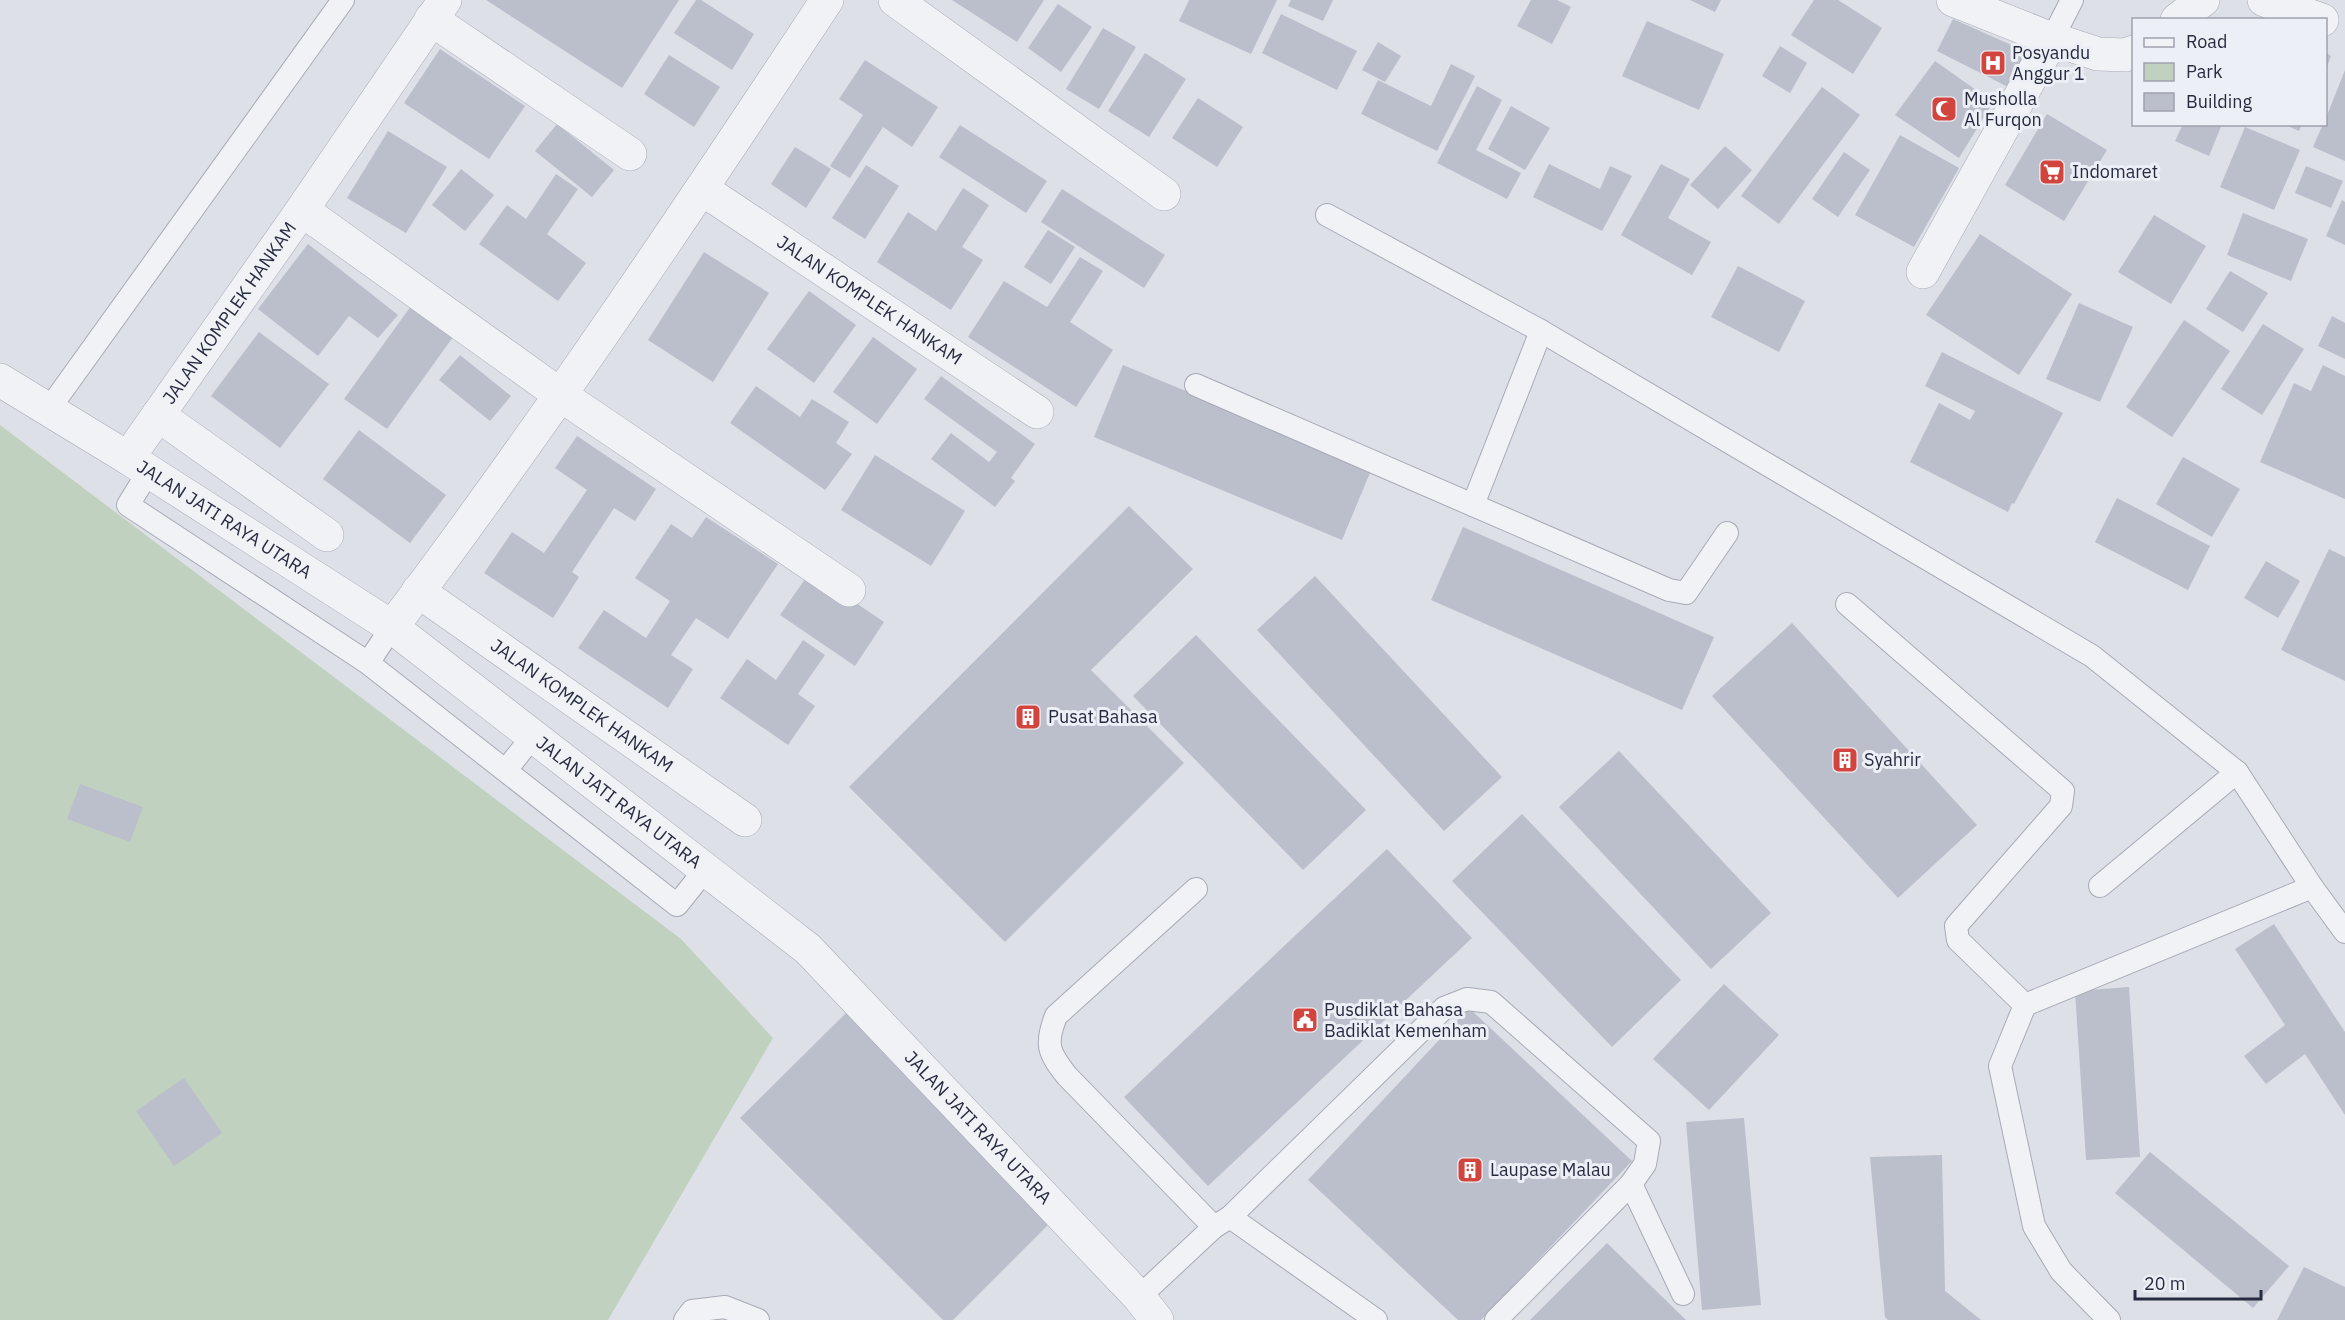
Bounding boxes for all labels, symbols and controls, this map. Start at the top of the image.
legend [2132,18,2327,126]
text: Road [2186,30,2227,53]
place label: Posyandu Anggur 1 [2012,41,2090,85]
hospital icon: Posyandu Anggur 1 [1978,48,2008,78]
text: Park [2186,60,2223,83]
place label: Musholla Al Furqon [1964,87,2042,131]
text: Building [2186,90,2253,113]
mosque icon: Musholla Al Furqon [1929,94,1959,124]
supermarket icon: Indomaret [2037,157,2067,187]
place label: Indomaret [2072,160,2158,183]
street label: JALAN KOMPLEK HANKAM [157,217,301,408]
street label: JALAN KOMPLEK HANKAM [773,230,967,370]
street label: JALAN JATI RAYA UTARA [133,455,317,584]
street label: JALAN KOMPLEK HANKAM [486,633,678,777]
building icon: Pusat Bahasa [1013,702,1043,732]
place label: Pusat Bahasa [1048,705,1158,728]
street label: JALAN JATI RAYA UTARA [532,731,707,874]
building icon: Syahrir [1830,745,1860,775]
place label: Syahrir [1864,748,1921,771]
place label: Pusdiklat Bahasa Badiklat Kemenham [1324,998,1487,1042]
public building icon: Pusdiklat Bahasa Badiklat Kemenham [1290,1005,1320,1035]
street label: JALAN JATI RAYA UTARA [900,1046,1057,1209]
building icon: Laupase Malau [1455,1155,1485,1185]
place label: Laupase Malau [1490,1158,1611,1181]
scale bar [2135,1263,2261,1301]
text: 20 m [2144,1272,2186,1295]

